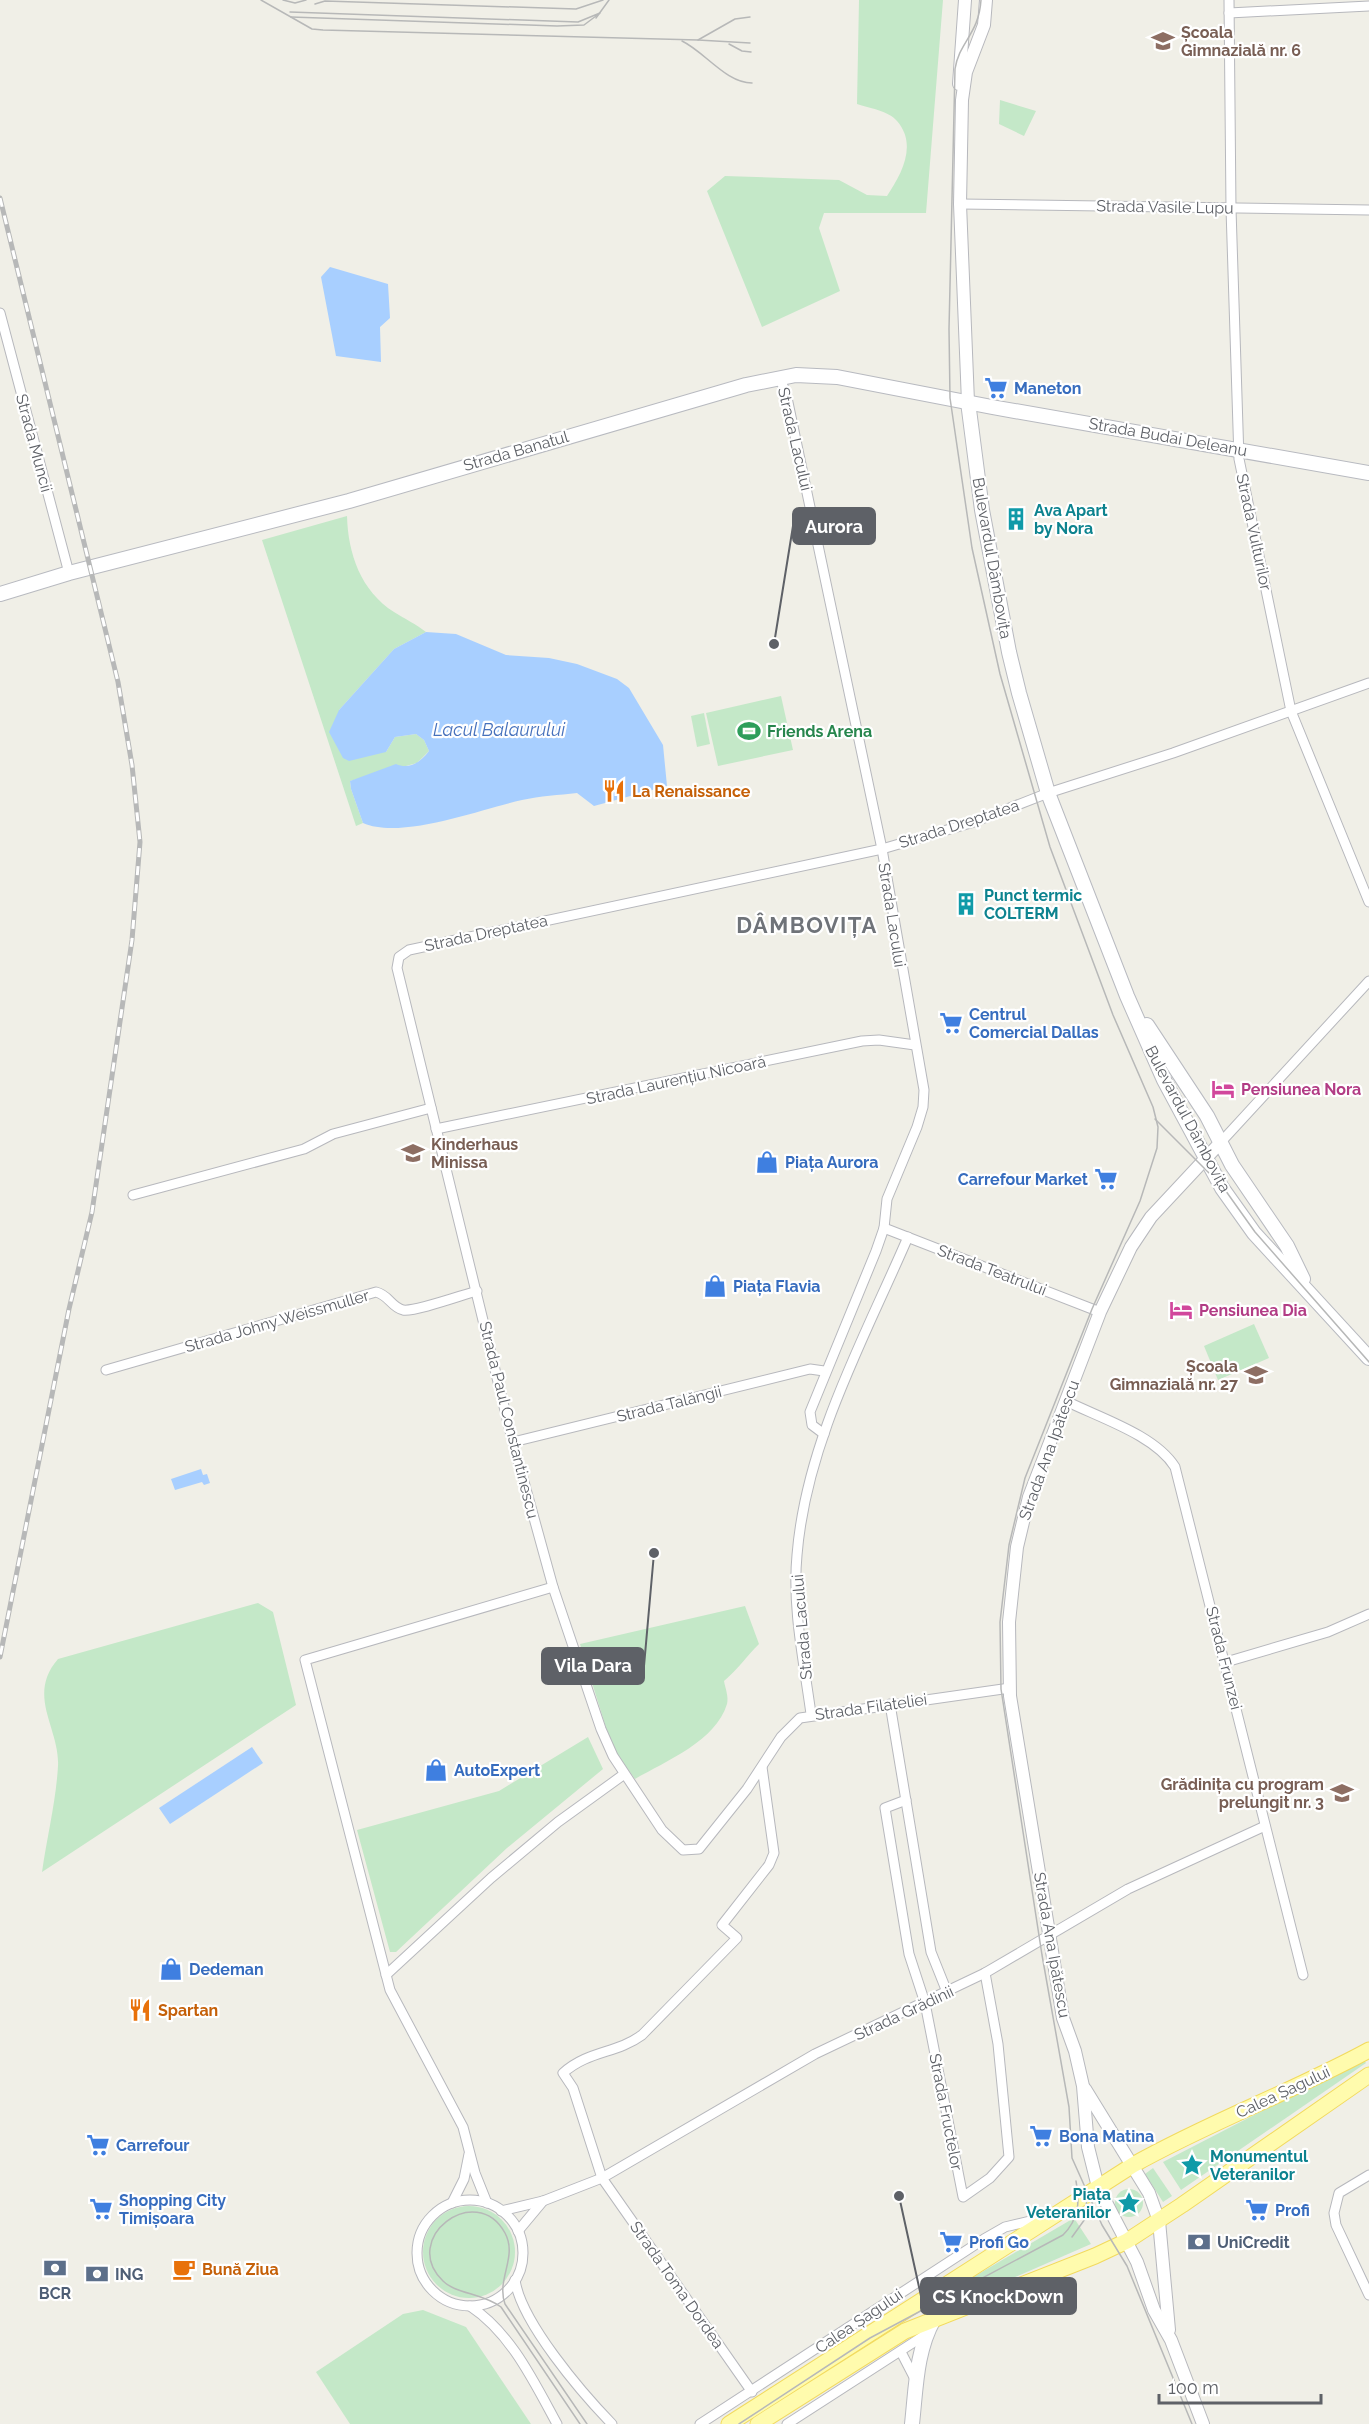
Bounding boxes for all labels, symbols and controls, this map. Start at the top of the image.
place label: Școala Gimnazială nr. 6 [1181,23,1301,60]
school or university icon: Școala Gimnazială nr. 6 [1150,28,1176,54]
street label: Strada Vasile Lupu [1096,196,1234,218]
supermarket icon: Maneton [983,375,1009,401]
place label: Maneton [1014,379,1081,398]
street label: Strada Lacului [774,385,816,493]
street label: Strada Muncii [12,392,56,494]
street label: Strada Budai Deleanu [1087,414,1249,460]
street label: Strada Banatul [461,427,571,475]
street label: Strada Vulturilor [1232,472,1276,593]
street label: Bulevardul Dâmbovița [968,476,1016,640]
place label: Ava Apart by Nora [1034,501,1108,538]
building icon: Ava Apart by Nora [1003,506,1029,532]
callout: Aurora [793,508,875,544]
text: Aurora [805,516,863,537]
sports icon: Friends Arena [736,718,762,744]
water label: Lacul Balaurului [433,719,566,740]
place label: Friends Arena [767,722,872,741]
restaurant icon: La Renaissance [601,778,627,804]
place label: La Renaissance [632,782,751,801]
street label: Strada Dreptatea [896,796,1022,852]
street label: Strada Lacului [874,861,910,969]
place label: Punct termic COLTERM [984,886,1082,923]
building icon: Punct termic COLTERM [953,891,979,917]
street label: Strada Dreptatea [423,911,549,955]
district label: DÂMBOVIȚA [736,912,878,938]
place label: Centrul Comercial Dallas [969,1005,1099,1042]
supermarket icon: Centrul Comercial Dallas [938,1010,964,1036]
street label: Bulevardul Dâmbovița [1141,1042,1235,1196]
street label: Strada Laurențiu Nicoară [584,1052,768,1108]
hotel icon: Pensiunea Nora [1210,1076,1236,1102]
place label: Pensiunea Nora [1241,1080,1361,1099]
place label: Kinderhaus Minissa [431,1135,518,1172]
school or university icon: Kinderhaus Minissa [400,1140,426,1166]
shop icon: Piața Aurora [754,1149,780,1175]
place label: Piața Aurora [785,1153,878,1172]
supermarket icon: Carrefour Market [1093,1166,1119,1192]
place label: Carrefour Market [958,1170,1088,1189]
street label: Strada Teatrului [935,1240,1049,1300]
shop icon: Piața Flavia [702,1273,728,1299]
place label: Piața Flavia [733,1277,821,1296]
street label: Strada Johny Weissmuller [183,1285,372,1356]
hotel icon: Pensiunea Dia [1168,1297,1194,1323]
place label: Pensiunea Dia [1199,1301,1307,1320]
street label: Strada Paul Constantinescu [475,1319,543,1521]
place label: Școala Gimnazială nr. 27 [1110,1357,1238,1394]
school or university icon: Școala Gimnazială nr. 27 [1243,1362,1269,1388]
street label: Strada Ana Ipătescu [1015,1377,1083,1523]
street label: Strada Talăngii [615,1382,723,1426]
street label: Strada Lacului [788,1574,816,1680]
street label: Strada Frunzei [1202,1604,1246,1712]
callout: Vila Dara [542,1648,644,1684]
text: Vila Dara [554,1655,632,1676]
street label: Strada Filateliei [814,1690,928,1724]
shop icon: AutoExpert [423,1757,449,1783]
place label: AutoExpert [454,1761,540,1780]
place label: Grădinița cu program prelungit nr. 3 [1161,1775,1324,1812]
school or university icon: Grădinița cu program prelungit nr. 3 [1329,1780,1355,1806]
street label: Strada Ana Ipătescu [1030,1871,1074,2019]
shop icon: Dedeman [158,1956,184,1982]
place label: Dedeman [189,1960,264,1979]
street label: Strada Grădinii [851,1982,957,2044]
restaurant icon: Spartan [127,1997,153,2023]
place label: Spartan [158,2001,218,2020]
street label: Strada Fructelor [925,2052,967,2172]
street label: Calea Șagului [1233,2062,1333,2122]
supermarket icon: Bona Matina [1028,2123,1054,2149]
place label: Bona Matina [1059,2127,1154,2146]
supermarket icon: Carrefour [85,2132,111,2158]
place label: Carrefour [116,2136,190,2155]
place label: Monumentul Veteranilor [1210,2147,1309,2184]
place icon: Monumentul Veteranilor [1179,2152,1205,2178]
place label: Piața Veteranilor [1026,2185,1111,2222]
place icon: Piața Veteranilor [1116,2190,1142,2216]
place label: Shopping City Timișoara [119,2191,226,2228]
supermarket icon: Shopping City Timișoara [88,2196,114,2222]
supermarket icon: Profi [1244,2197,1270,2223]
place label: Profi [1275,2201,1310,2220]
street label: Strada Toma Dordea [626,2218,728,2352]
supermarket icon: Profi Go [938,2229,964,2255]
bank icon: UniCredit [1186,2229,1212,2255]
place label: Profi Go [969,2233,1029,2252]
place label: UniCredit [1217,2233,1290,2252]
bank icon: BCR [42,2255,68,2281]
cafe icon: Bună Ziua [171,2256,197,2282]
place label: Bună Ziua [202,2260,279,2279]
bank icon: ING [84,2261,110,2287]
place label: ING [115,2265,143,2284]
callout: CS KnockDown [921,2278,1076,2314]
place label: BCR [39,2284,72,2303]
street label: Calea Șagului [812,2285,906,2357]
text: CS KnockDown [932,2286,1064,2307]
scale bar [1159,2367,1321,2405]
text: 100 m [1168,2377,1219,2398]

